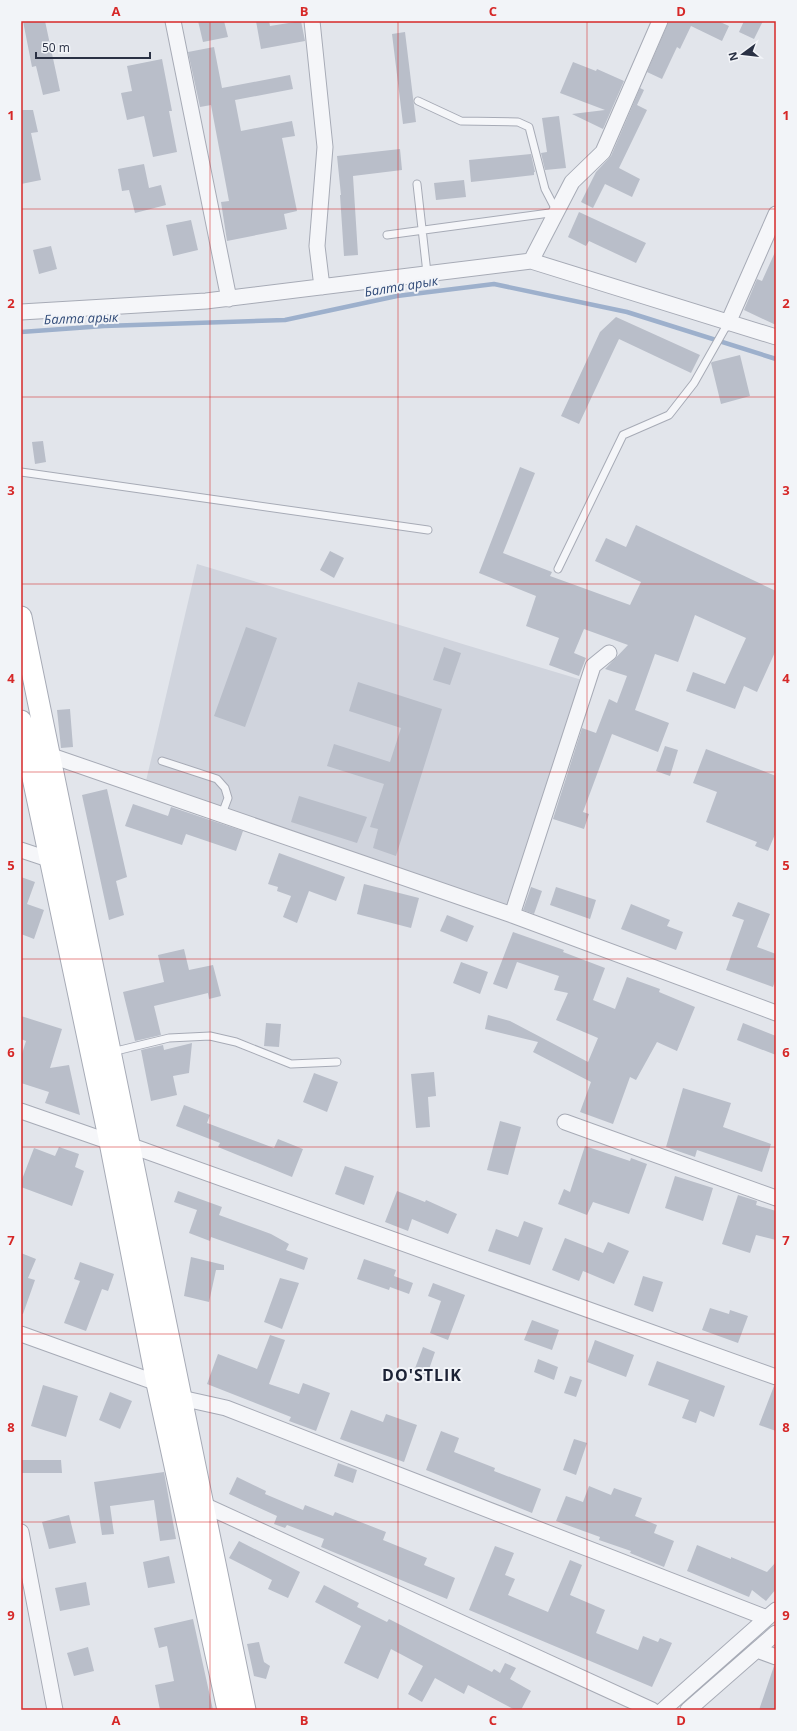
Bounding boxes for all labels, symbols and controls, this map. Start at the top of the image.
text: A [112,2,121,20]
text: B [300,2,309,20]
text: C [489,2,497,20]
text: D [676,2,686,20]
scale bar [36,34,150,60]
north arrow [723,34,763,74]
text: 50 m [42,39,70,56]
text: N [724,50,741,63]
text: 1 [7,106,15,124]
text: 1 [782,106,790,124]
water label: Балта арык [363,271,440,301]
text: 2 [7,294,15,312]
text: 2 [782,294,790,312]
water label: Балта арык [44,308,119,328]
text: 3 [7,481,15,499]
text: 3 [782,481,790,499]
text: 4 [7,669,15,687]
text: 4 [782,669,790,687]
text: 5 [7,856,15,874]
text: 5 [782,856,790,874]
text: 6 [7,1043,15,1061]
text: 6 [782,1043,790,1061]
text: 7 [7,1231,15,1249]
text: 7 [782,1231,790,1249]
district label: DO'STLIK [382,1364,462,1386]
text: 8 [7,1418,15,1436]
text: 8 [782,1418,790,1436]
text: 9 [7,1606,15,1624]
text: 9 [782,1606,790,1624]
text: A [112,1711,121,1729]
text: B [300,1711,309,1729]
text: C [489,1711,497,1729]
text: D [676,1711,686,1729]

